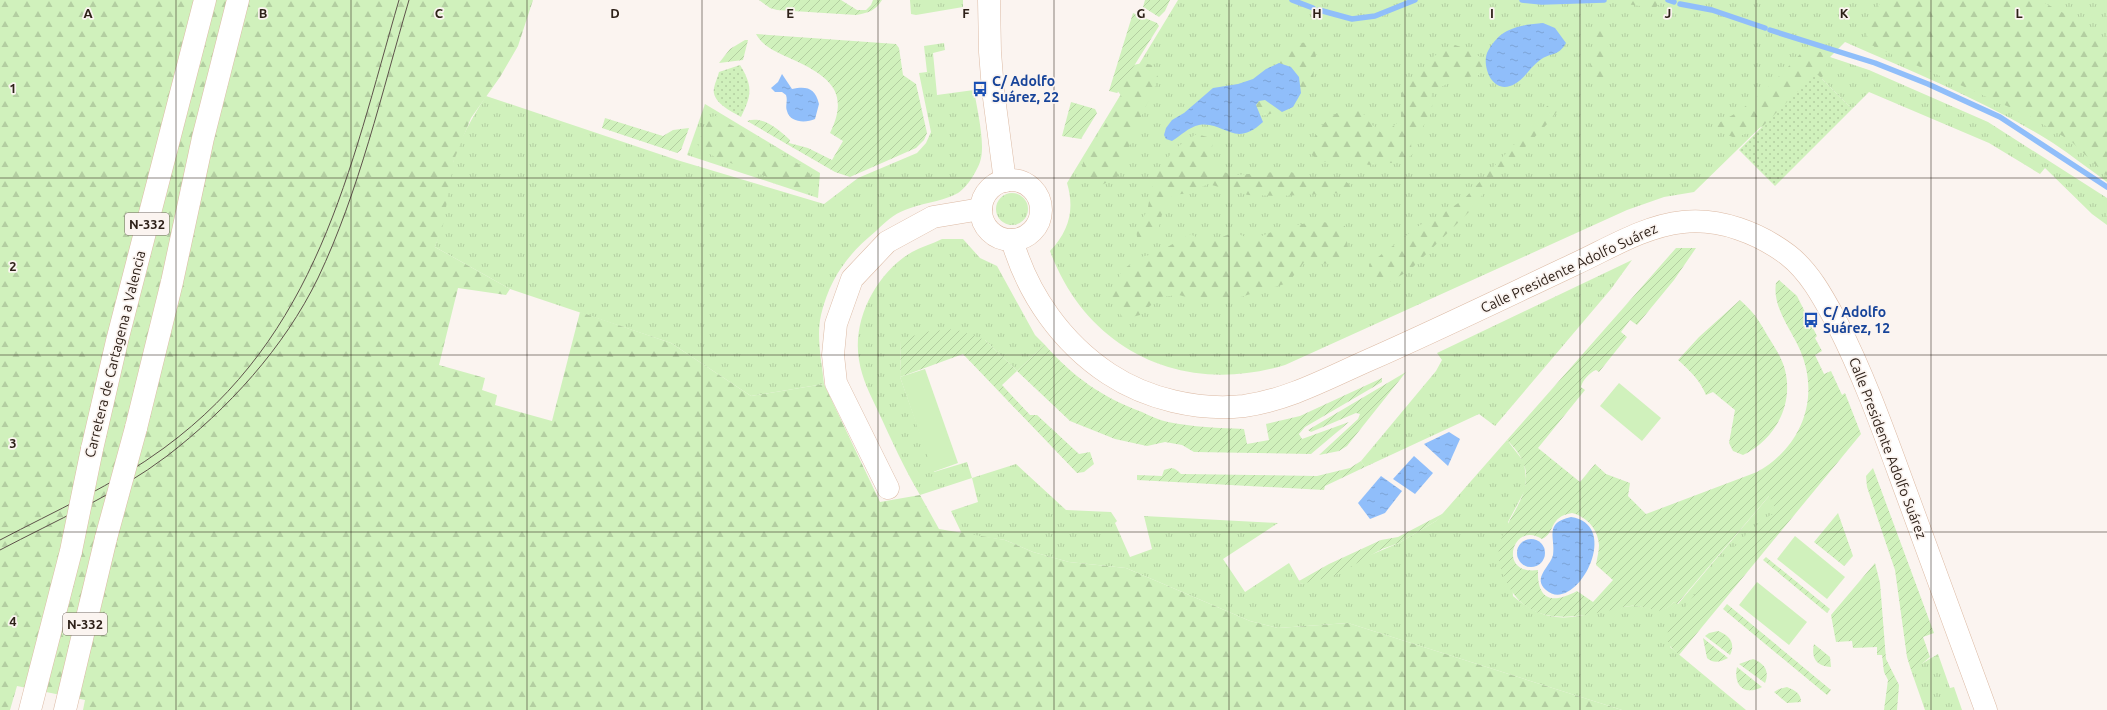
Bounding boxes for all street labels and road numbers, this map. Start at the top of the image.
road number: N-332 [125,213,169,235]
street label: Calle Presidente Adolfo Suárez [1478,220,1660,316]
street label: Carretera de Cartagena a Valencia [81,249,149,459]
street label: Calle Presidente Adolfo Suárez [1846,355,1930,541]
road number: N-332 [63,613,107,635]

